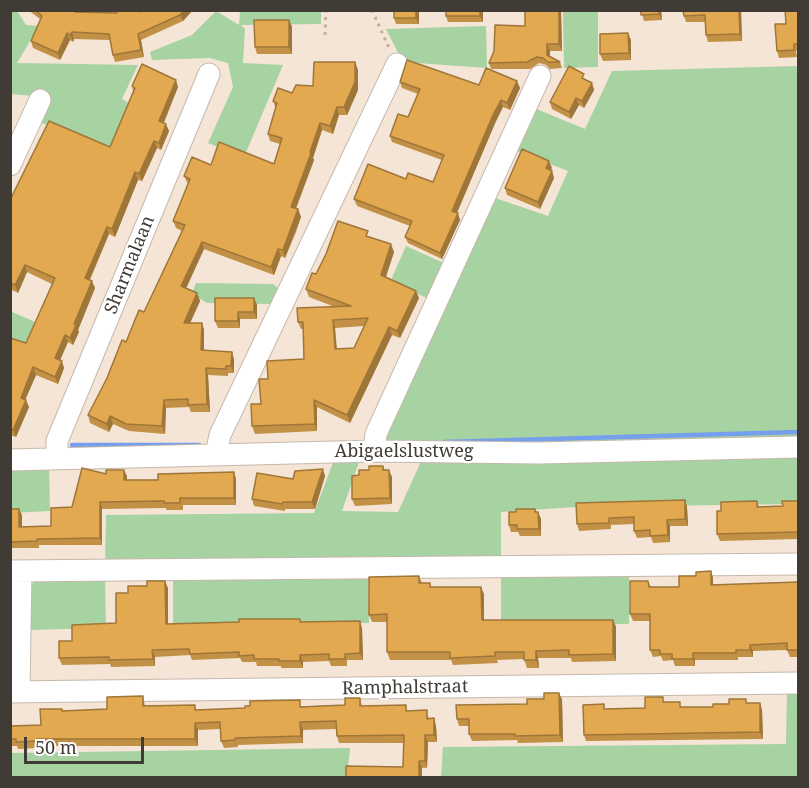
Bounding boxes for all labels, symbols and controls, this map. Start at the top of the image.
street label: Sharmalaan [100,213,160,317]
street label: Abigaelslustweg [335,441,473,463]
street label: Ramphalstraat [342,676,468,700]
scale bar [27,725,147,763]
text: 50 m [35,735,77,759]

